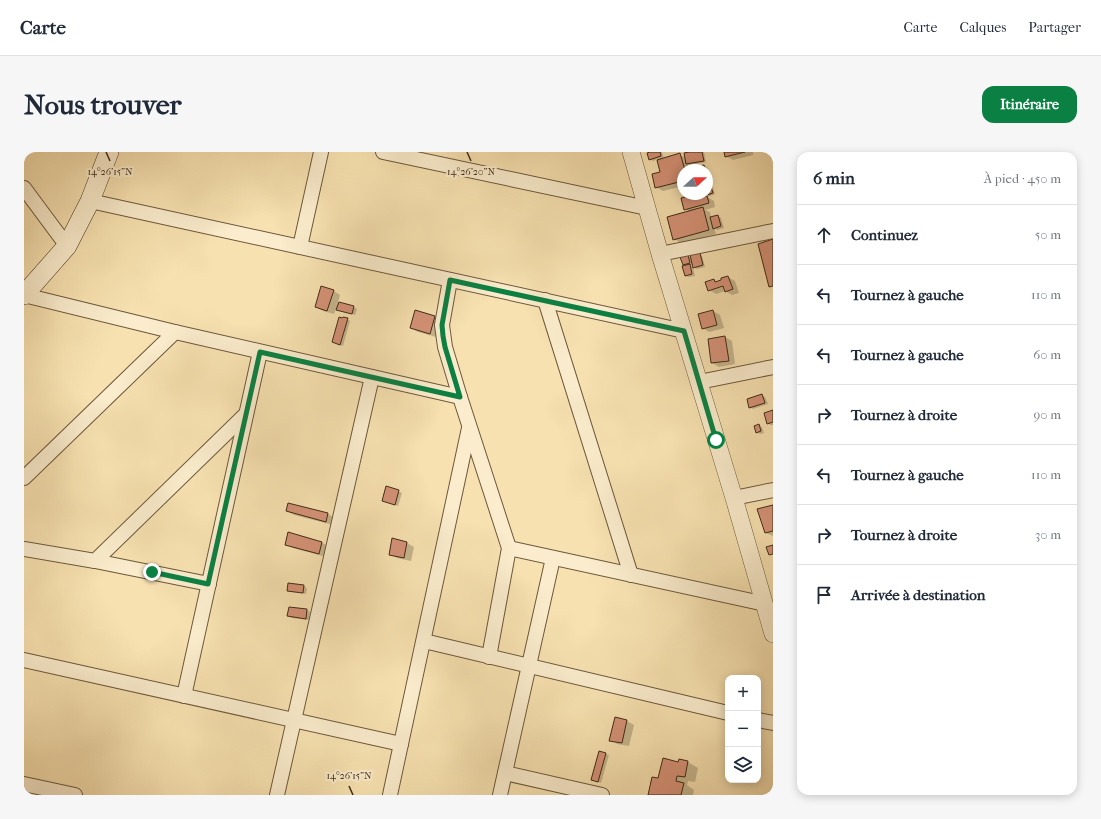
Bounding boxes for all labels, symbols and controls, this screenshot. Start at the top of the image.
text: Carte [20,17,66,39]
text: Carte [904,19,937,36]
text: Calques [959,19,1006,36]
text: Partager [1028,19,1081,36]
button: Itinéraire [982,86,1077,123]
text: Nous trouver [24,88,181,121]
north arrow [677,164,713,200]
text: 14°26'15"N [87,166,133,178]
text: 14°26'20"N [447,166,495,178]
text: 6 min [813,168,855,188]
text: À pied · 450 m [984,171,1061,186]
icon: ahead [813,224,835,246]
text: Continuez [851,226,918,244]
text: 50 m [1035,227,1061,242]
icon: left [813,284,835,306]
text: Tournez à gauche [851,286,964,304]
text: 110 m [1031,287,1061,302]
icon: left [813,344,835,366]
text: Tournez à gauche [851,346,964,364]
text: 60 m [1033,347,1061,362]
icon: right [813,404,835,426]
text: Tournez à droite [851,406,957,424]
text: 90 m [1033,407,1061,422]
route start [707,431,725,449]
icon: left [813,464,835,486]
text: Tournez à gauche [851,466,964,484]
text: 110 m [1031,467,1061,482]
icon: right [813,524,835,546]
text: Tournez à droite [851,526,957,544]
text: 30 m [1035,527,1061,542]
route end [143,563,161,581]
icon: arrive [813,584,835,606]
text: Arrivée à destination [851,586,986,604]
map controls [725,675,761,783]
button: + [725,675,761,711]
button: − [725,711,761,747]
button: layers [725,747,761,783]
text: 14°26'15"N [326,770,372,782]

